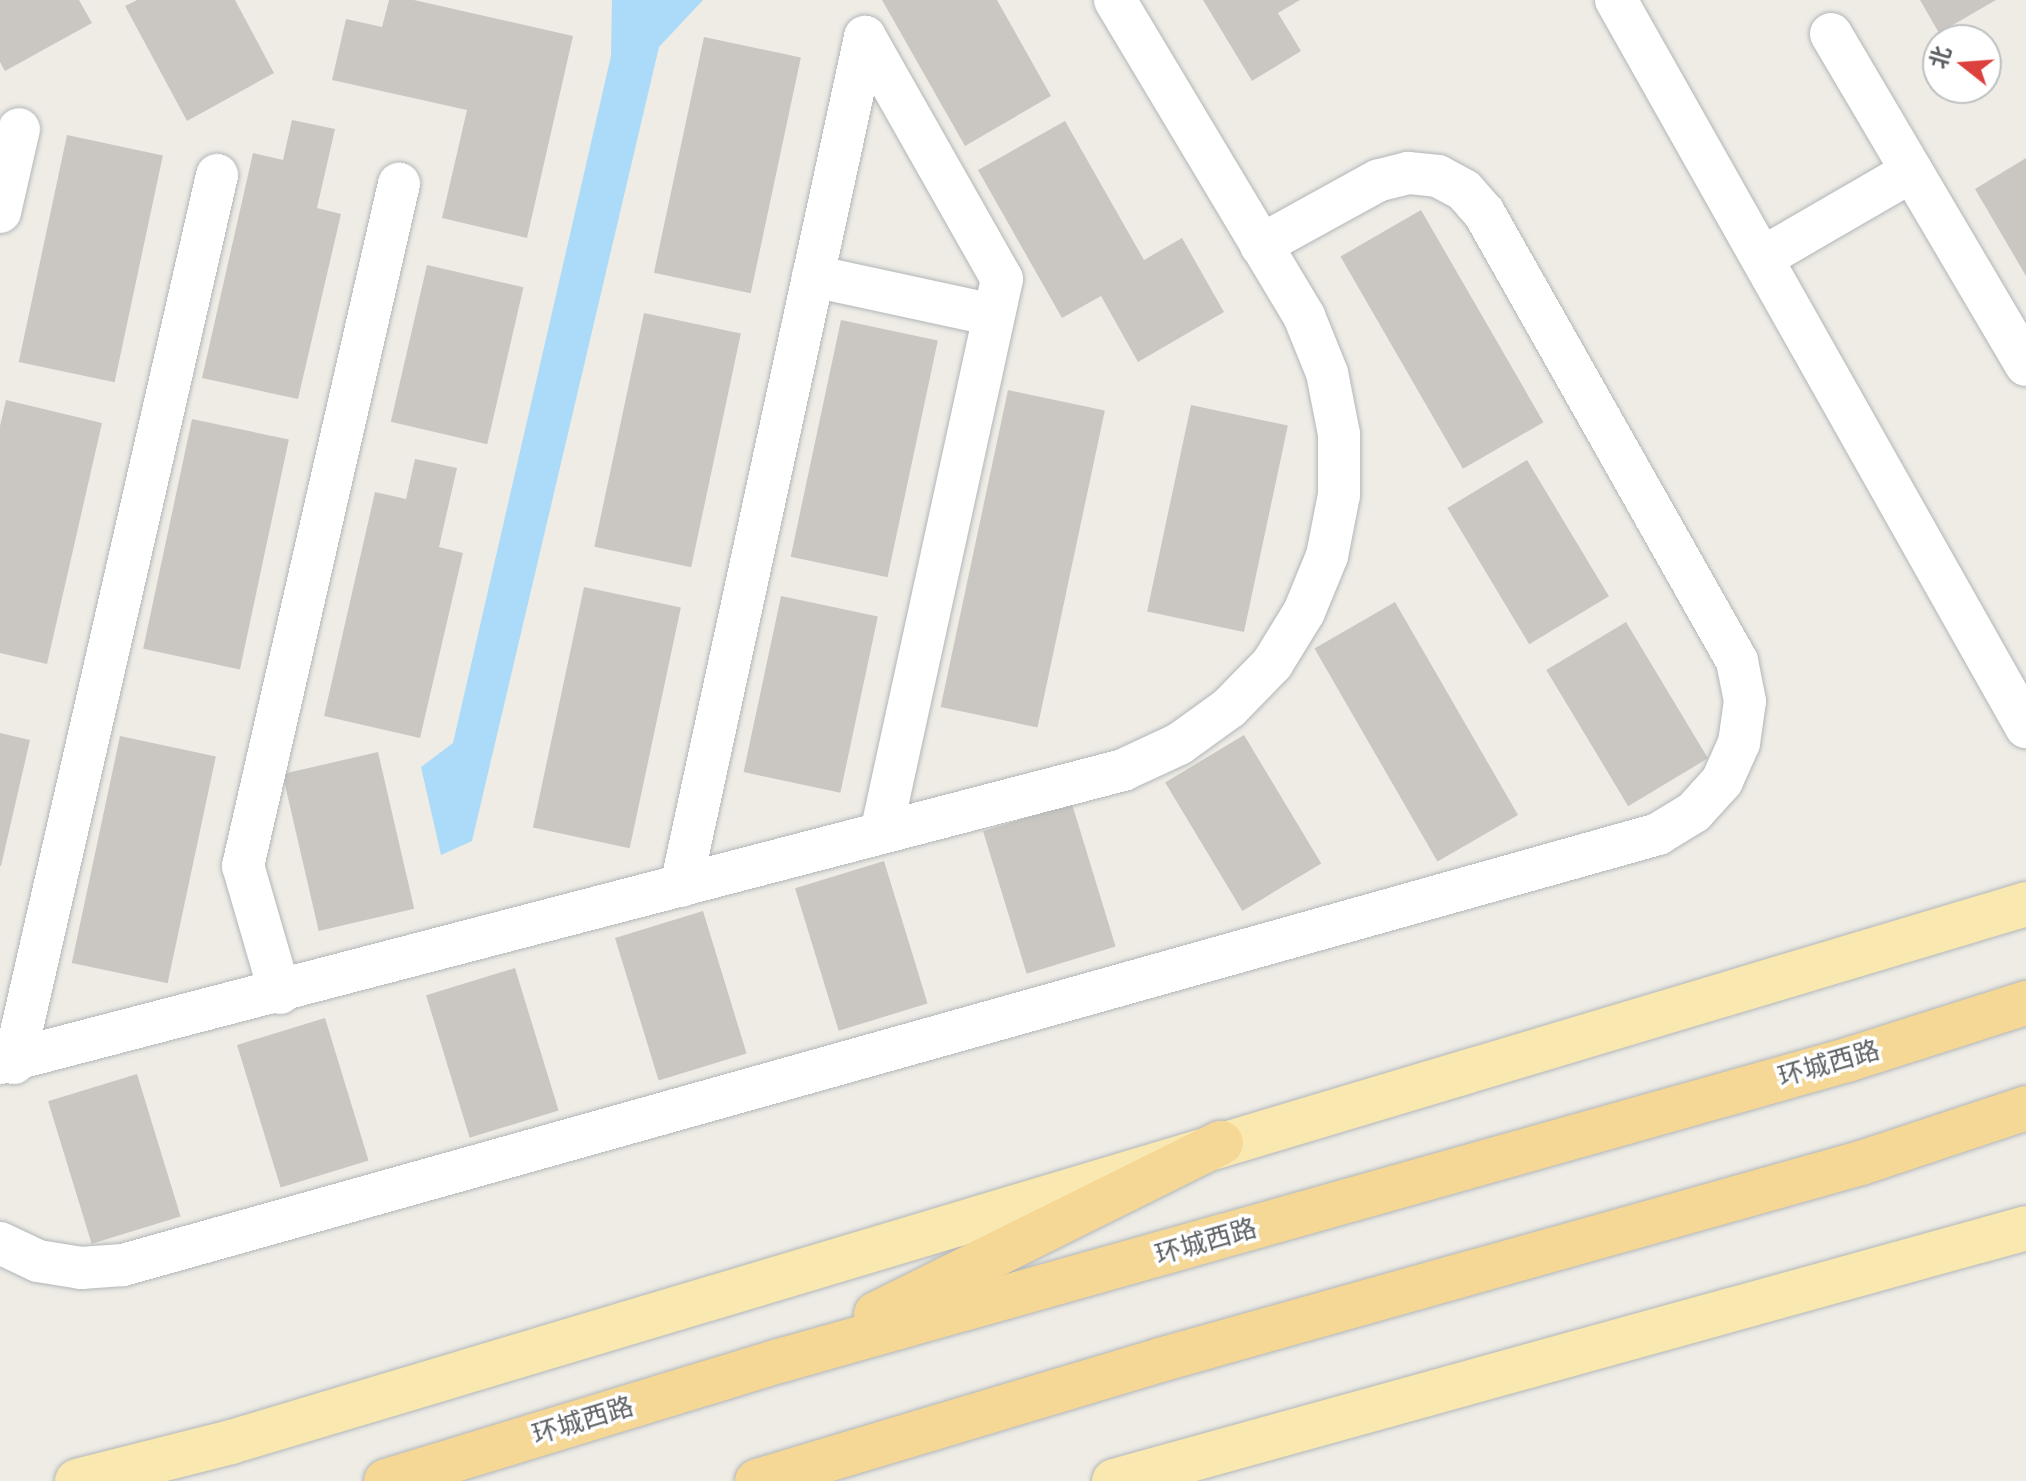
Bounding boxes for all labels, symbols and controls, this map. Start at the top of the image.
north arrow [1922,24,2002,104]
text: 北 [1925,43,1956,72]
street label: 环城西路 [1775,1035,1883,1093]
street label: 环城西路 [1152,1213,1260,1271]
street label: 环城西路 [529,1391,637,1451]

